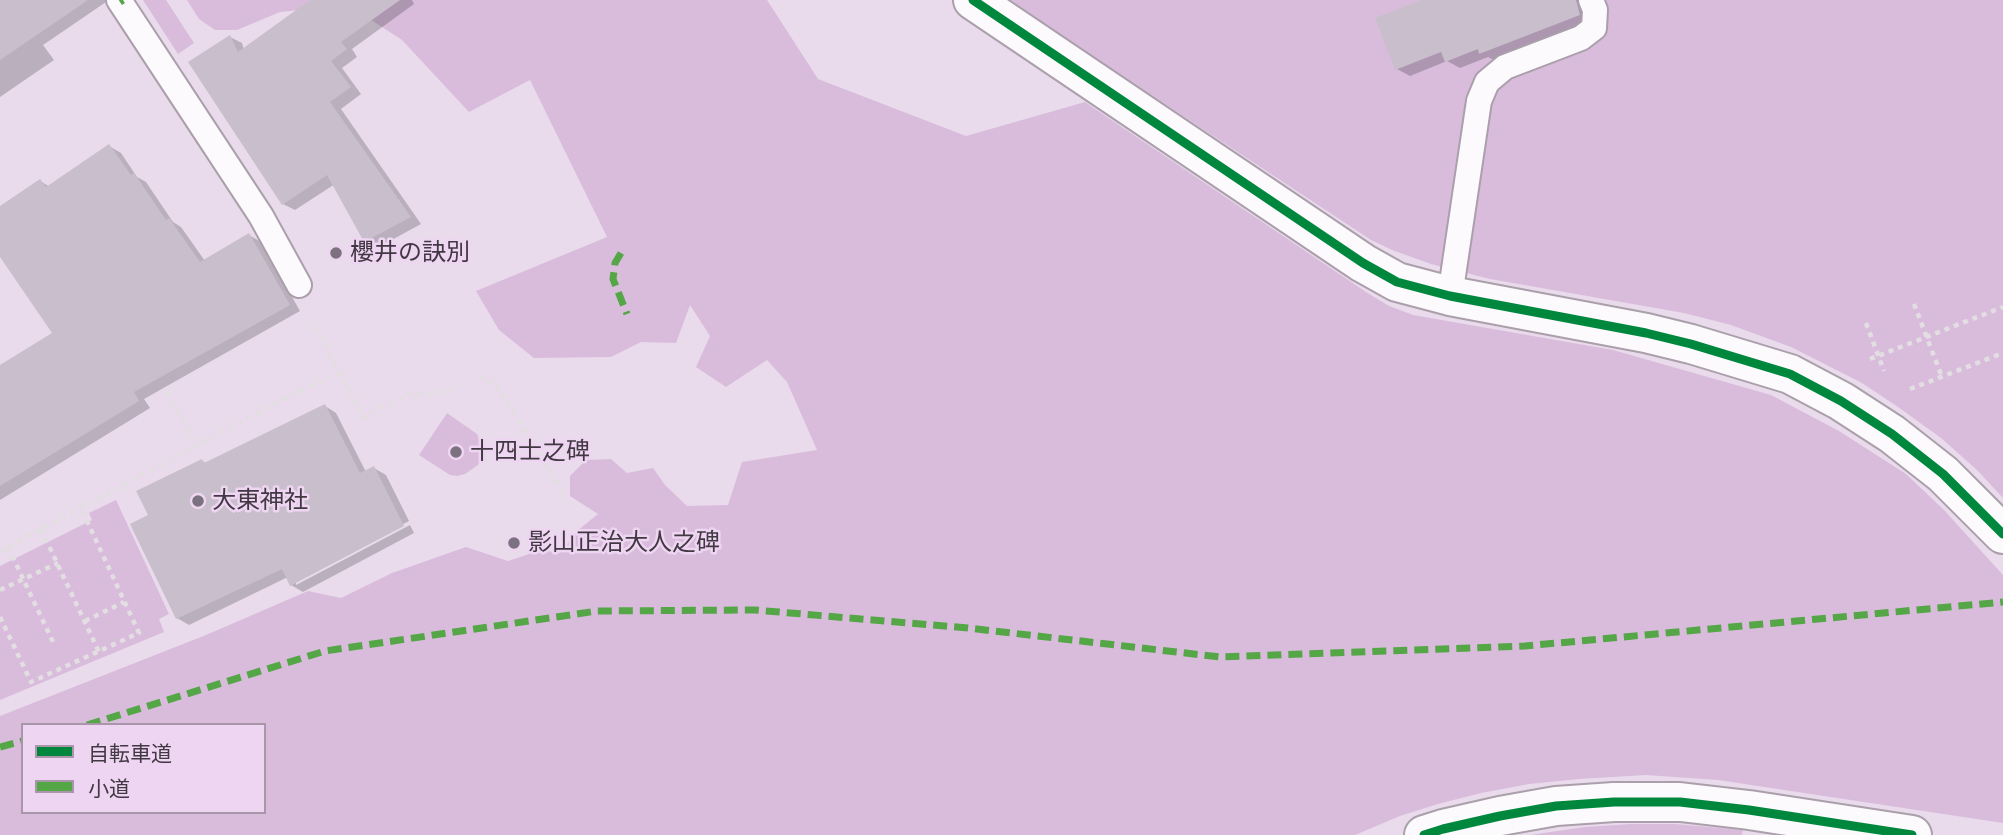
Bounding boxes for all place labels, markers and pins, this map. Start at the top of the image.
place label: 櫻井の訣別 [350,239,470,267]
marker: 櫻井の訣別 [328,245,344,261]
place label: 十四士之碑 [470,438,590,466]
marker: 十四士之碑 [448,444,464,460]
place label: 大東神社 [212,487,308,515]
marker: 大東神社 [190,493,206,509]
place label: 影山正治大人之碑 [528,529,720,557]
marker: 影山正治大人之碑 [506,535,522,551]

